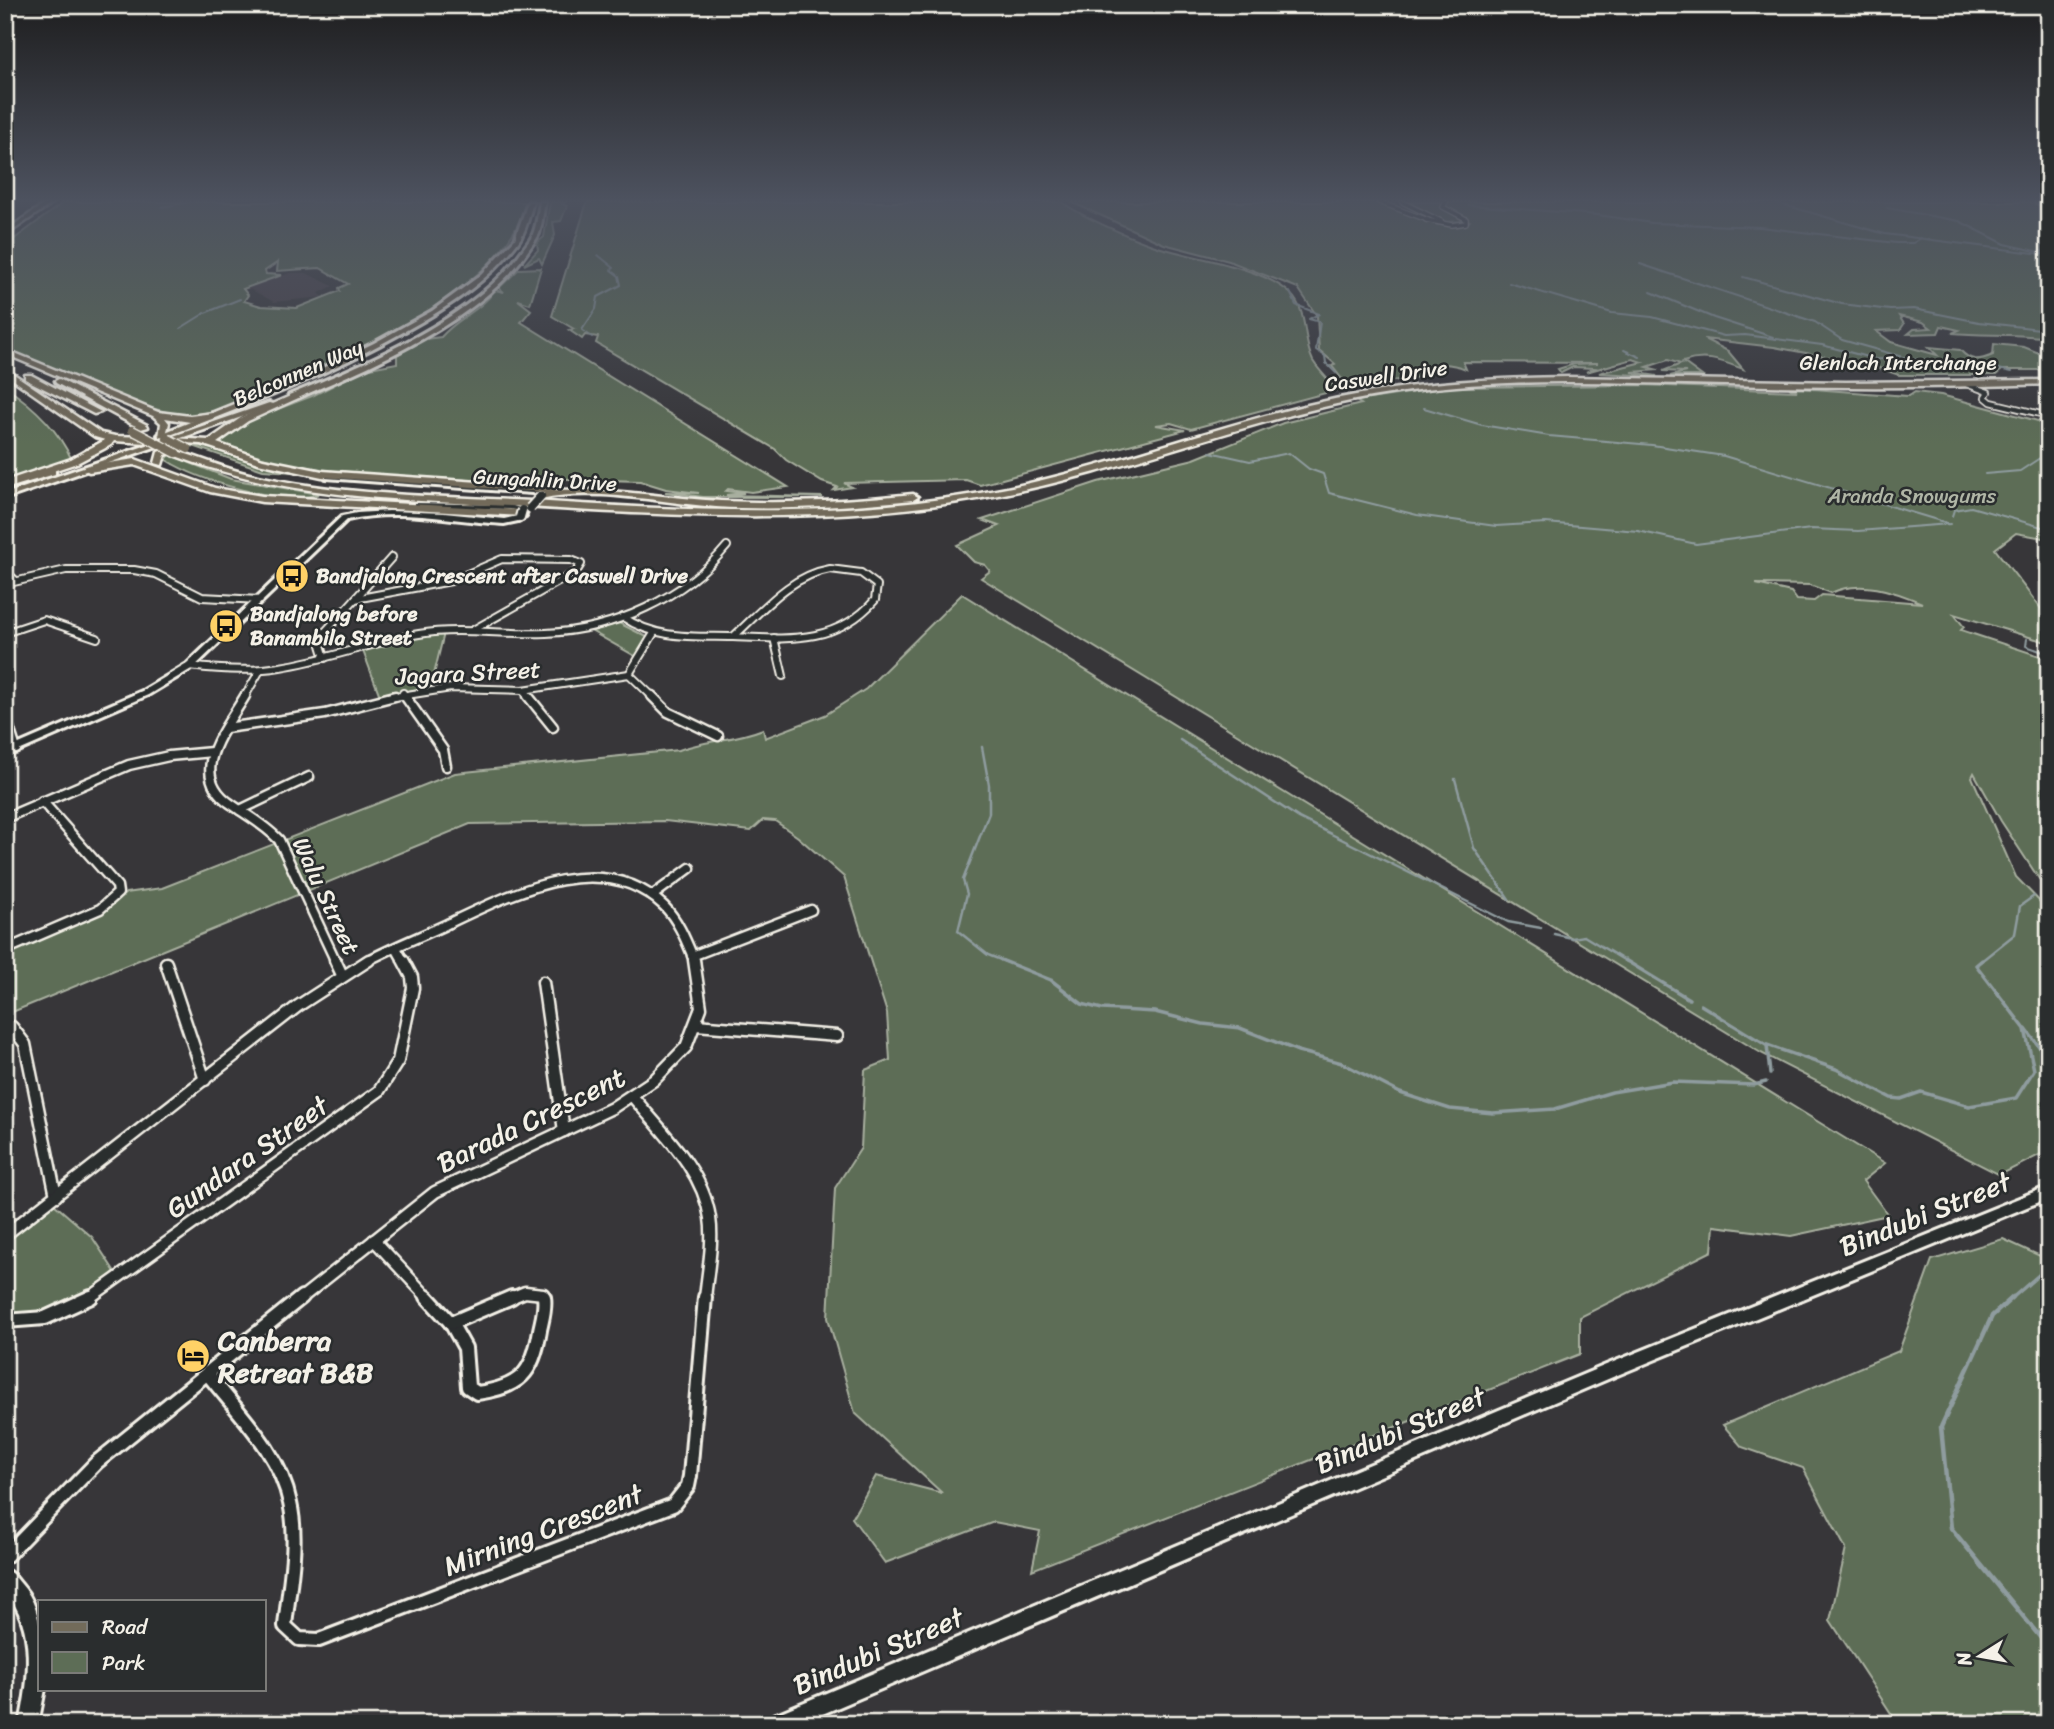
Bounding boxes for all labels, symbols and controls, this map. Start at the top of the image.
street label: Belconnen Way [227,328,369,418]
street label: Glenloch Interchange [1799,344,1997,382]
street label: Caswell Drive [1322,349,1450,403]
street label: Gungahlin Drive [472,457,618,503]
park label: Aranda Snowgums [1827,477,1997,515]
bus stop icon: Bandjalong Crescent after Caswell Drive [273,557,311,595]
place label: Bandjalong Crescent after Caswell Drive [316,557,688,595]
place label: Bandjalong before Banambila Street [250,595,418,657]
bus stop icon: Bandjalong before Banambila Street [207,607,245,645]
street label: Jagara Street [393,648,542,698]
street label: Walu Street [280,830,372,962]
street label: Barada Crescent [428,1053,634,1187]
street label: Gundara Street [155,1081,340,1232]
street label: Bindubi Street [1832,1157,2020,1271]
place label: Canberra Retreat B&B [217,1316,374,1397]
hotel icon: Canberra Retreat B&B [174,1337,212,1375]
street label: Bindubi Street [1307,1371,1495,1488]
street label: Mirning Crescent [436,1469,651,1591]
street label: Bindubi Street [785,1592,973,1709]
legend [38,1600,266,1690]
text: Road [102,1608,149,1646]
north arrow [1946,1620,2016,1690]
text: Park [102,1644,145,1682]
text: N [1946,1649,1981,1670]

